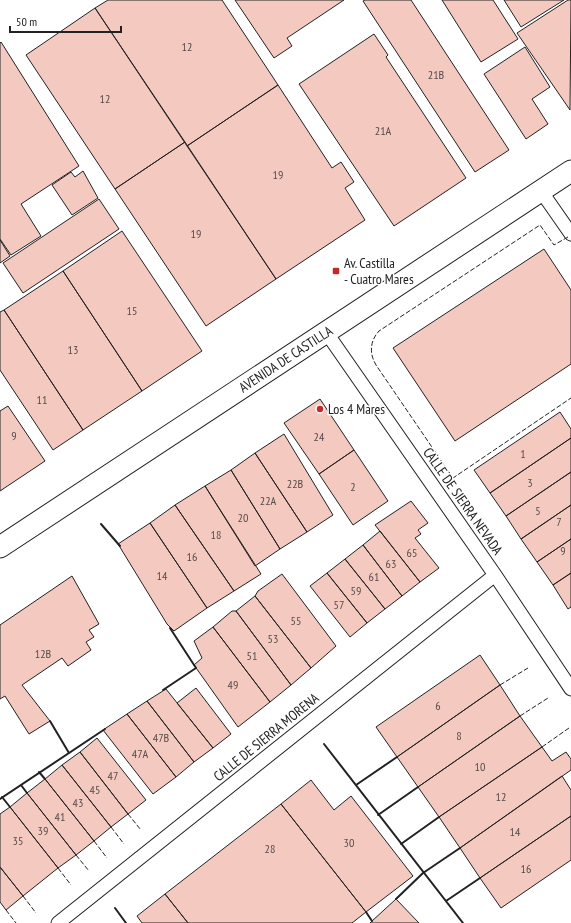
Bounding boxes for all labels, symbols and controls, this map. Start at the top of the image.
scale bar [10,8,121,34]
text: 50 m [16,14,37,29]
house number: 12 [182,39,192,54]
house number: 21B [428,67,445,82]
house number: 12 [100,91,110,106]
house number: 21A [375,123,392,138]
house number: 19 [273,167,283,182]
house number: 19 [191,226,201,241]
place label: Av. Castilla - Cuatro Mares [344,254,414,288]
marker: Av. Castilla - Cuatro Mares [331,266,341,276]
house number: 15 [127,303,137,318]
street label: AVENIDA DE CASTILLA [235,321,336,396]
house number: 13 [68,342,78,357]
house number: 11 [37,392,47,407]
place label: Los 4 Mares [328,400,385,418]
marker: Los 4 Mares [315,404,325,414]
house number: 9 [11,428,17,443]
house number: 24 [314,429,325,444]
street label: CALLE DE SIERRA NEVADA [419,444,507,558]
house number: 1 [520,446,526,461]
house number: 3 [527,475,533,490]
house number: 22B [287,476,304,491]
house number: 2 [350,479,356,494]
house number: 22A [260,493,277,508]
house number: 5 [535,503,541,518]
house number: 20 [238,510,248,525]
house number: 7 [556,514,562,529]
house number: 18 [211,527,221,542]
house number: 9 [560,543,566,558]
house number: 65 [407,545,417,560]
house number: 16 [187,549,197,564]
house number: 63 [386,556,396,571]
house number: 14 [157,568,168,583]
house number: 61 [369,569,379,584]
house number: 59 [351,583,361,598]
house number: 57 [334,597,344,612]
house number: 55 [291,613,301,628]
house number: 53 [268,631,278,646]
house number: 12B [35,646,52,661]
house number: 51 [247,648,257,663]
house number: 49 [228,677,238,692]
street label: CALLE DE SIERRA MORENA [210,689,323,785]
house number: 6 [435,698,441,713]
house number: 8 [456,728,462,743]
house number: 47B [153,730,170,745]
house number: 47A [132,746,148,761]
house number: 10 [475,759,485,774]
house number: 47 [108,768,118,783]
house number: 45 [90,782,100,797]
house number: 12 [496,789,506,804]
house number: 43 [73,795,83,810]
house number: 41 [55,809,65,824]
house number: 39 [38,823,48,838]
house number: 14 [510,824,521,839]
house number: 35 [13,833,23,848]
house number: 30 [344,835,354,850]
house number: 28 [265,841,275,856]
house number: 16 [521,861,531,876]

